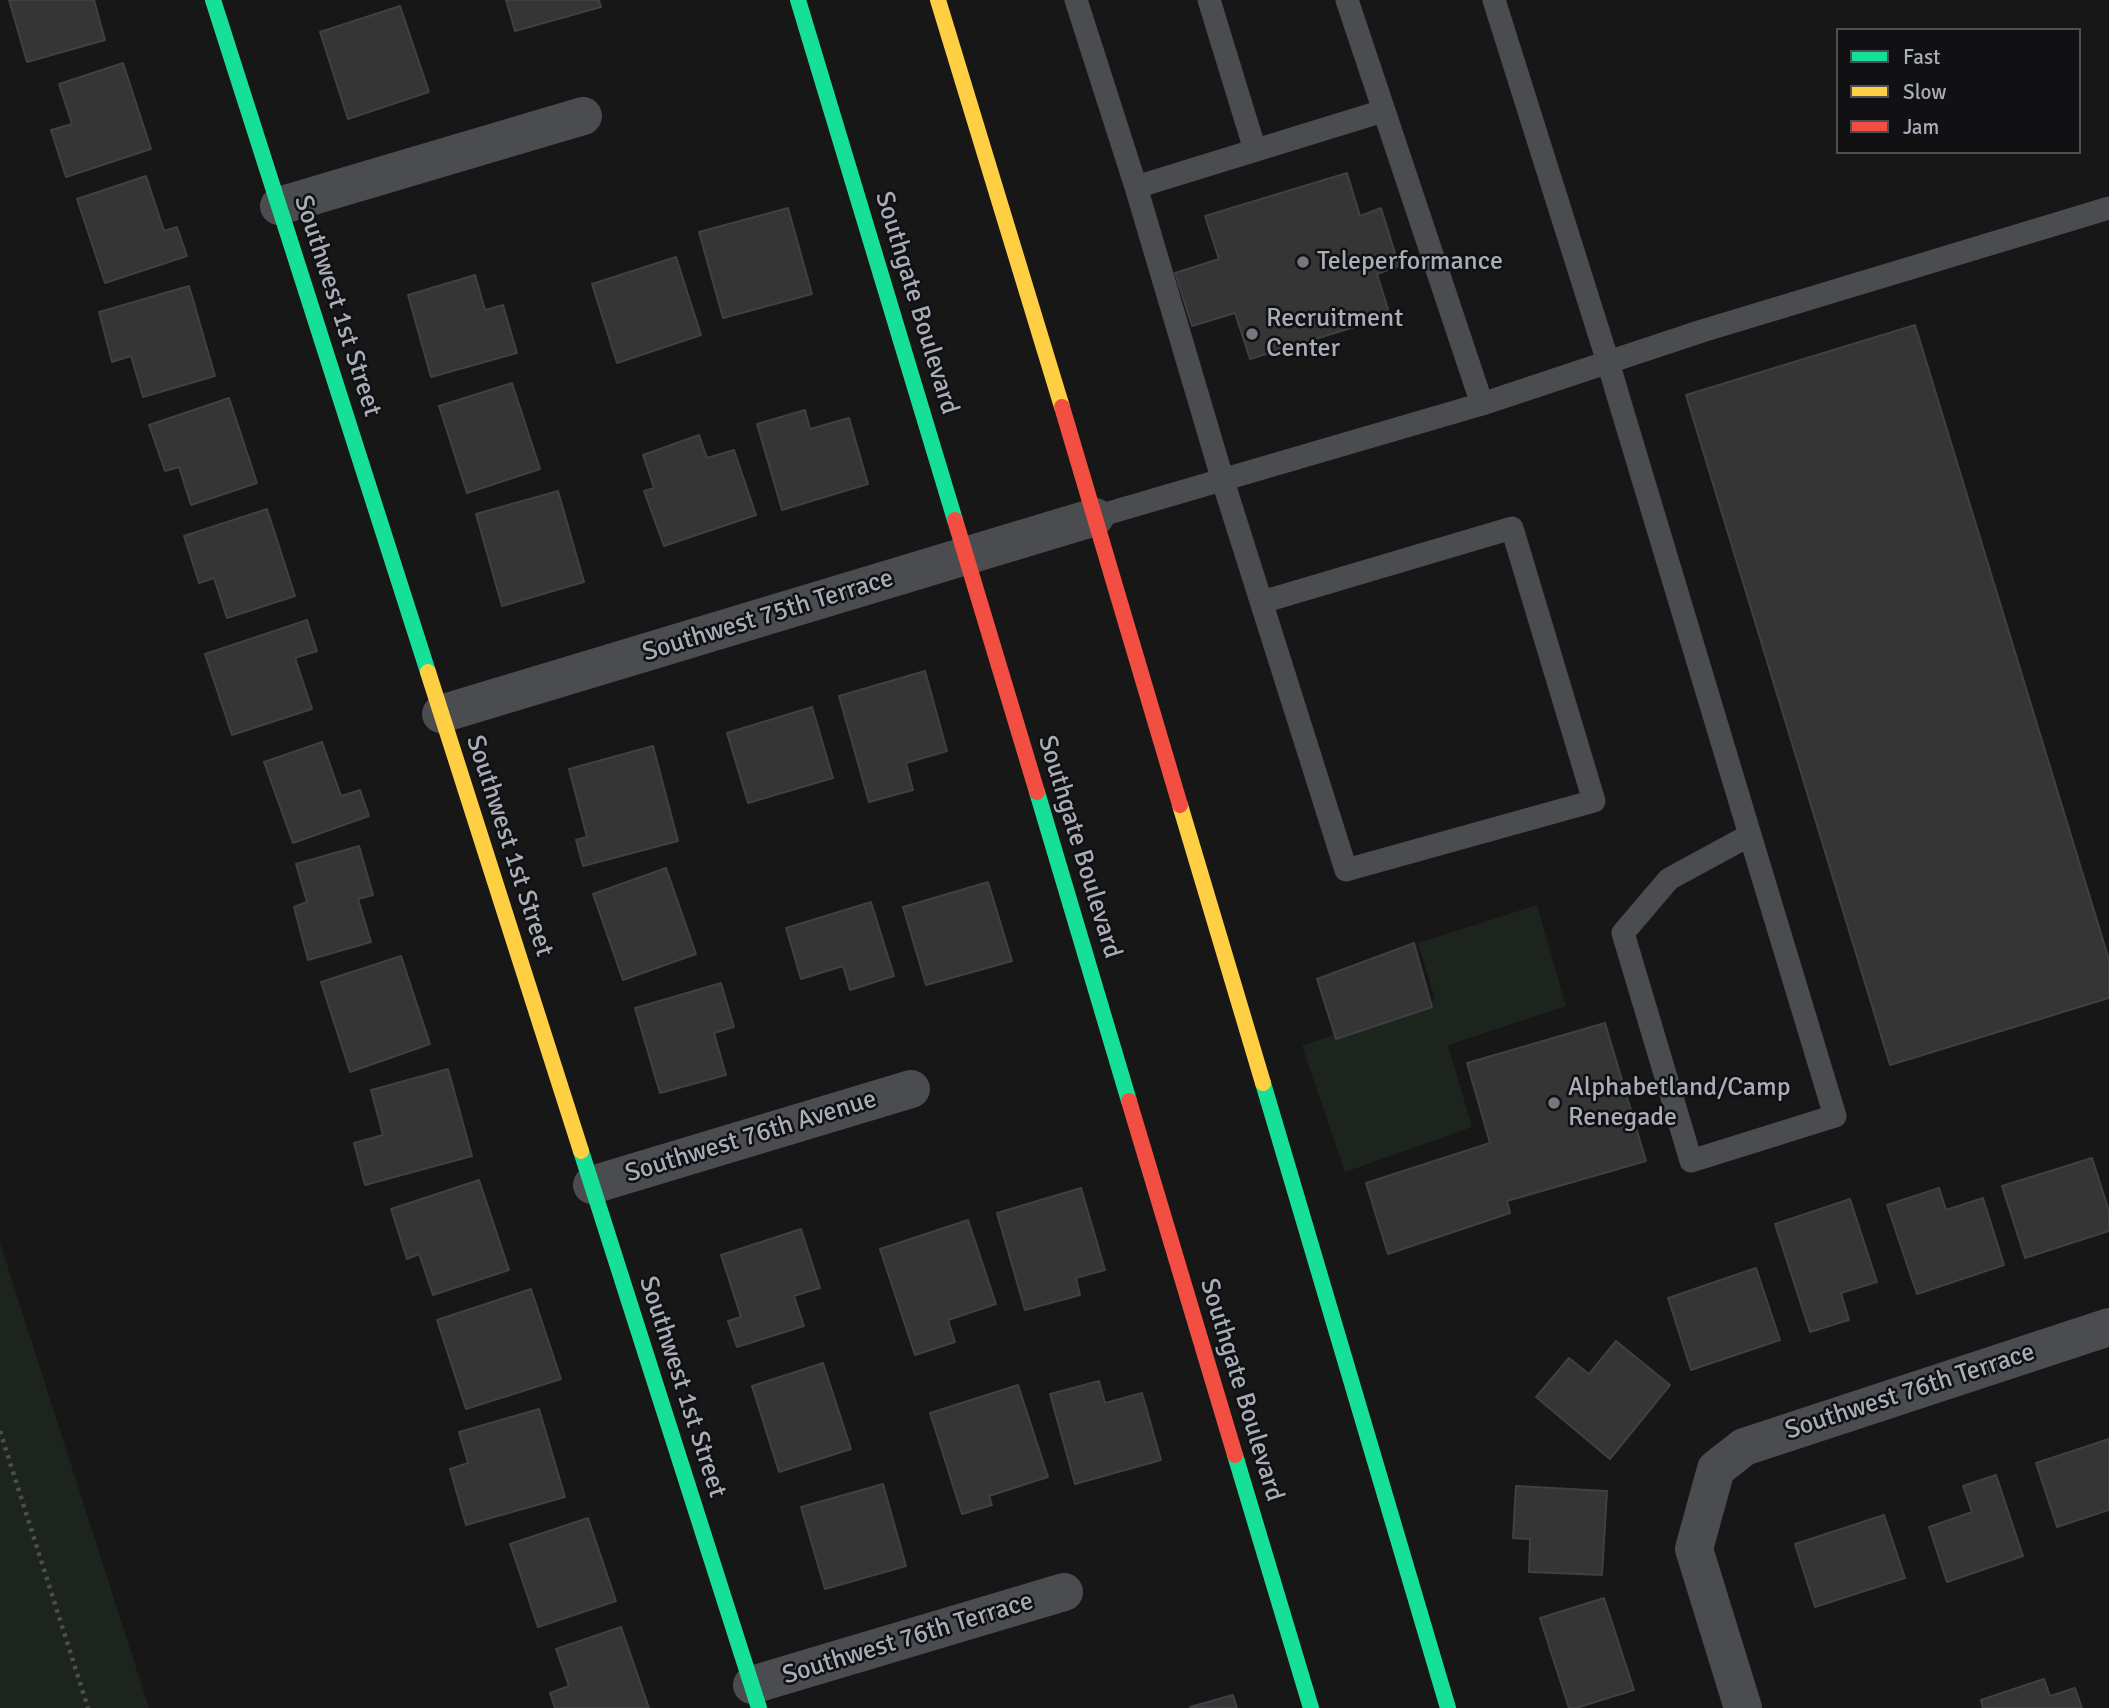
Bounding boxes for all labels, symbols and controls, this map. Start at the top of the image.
legend [1836,28,2081,154]
text: Fast [1903,44,1940,70]
text: Slow [1903,79,1947,105]
text: Jam [1903,114,1939,140]
street label: Southgate Boulevard [867,188,965,418]
street label: Southwest 1st Street [287,191,387,421]
place label: Teleperformance [1317,246,1503,278]
marker: Teleperformance [1295,254,1311,270]
place label: Recruitment Center [1266,303,1403,364]
marker: Recruitment Center [1244,326,1260,342]
street label: Southwest 75th Terrace [639,563,897,669]
street label: Southwest 1st Street [459,731,559,961]
street label: Southgate Boulevard [1030,732,1128,962]
place label: Alphabetland/Camp Renegade [1568,1072,1791,1134]
street label: Southwest 76th Avenue [622,1084,880,1190]
marker: Alphabetland/Camp Renegade [1546,1095,1562,1111]
street label: Southwest 1st Street [632,1272,732,1502]
street label: Southgate Boulevard [1192,1275,1290,1505]
street label: Southwest 76th Terrace [1781,1337,2039,1447]
street label: Southwest 76th Terrace [779,1586,1037,1692]

